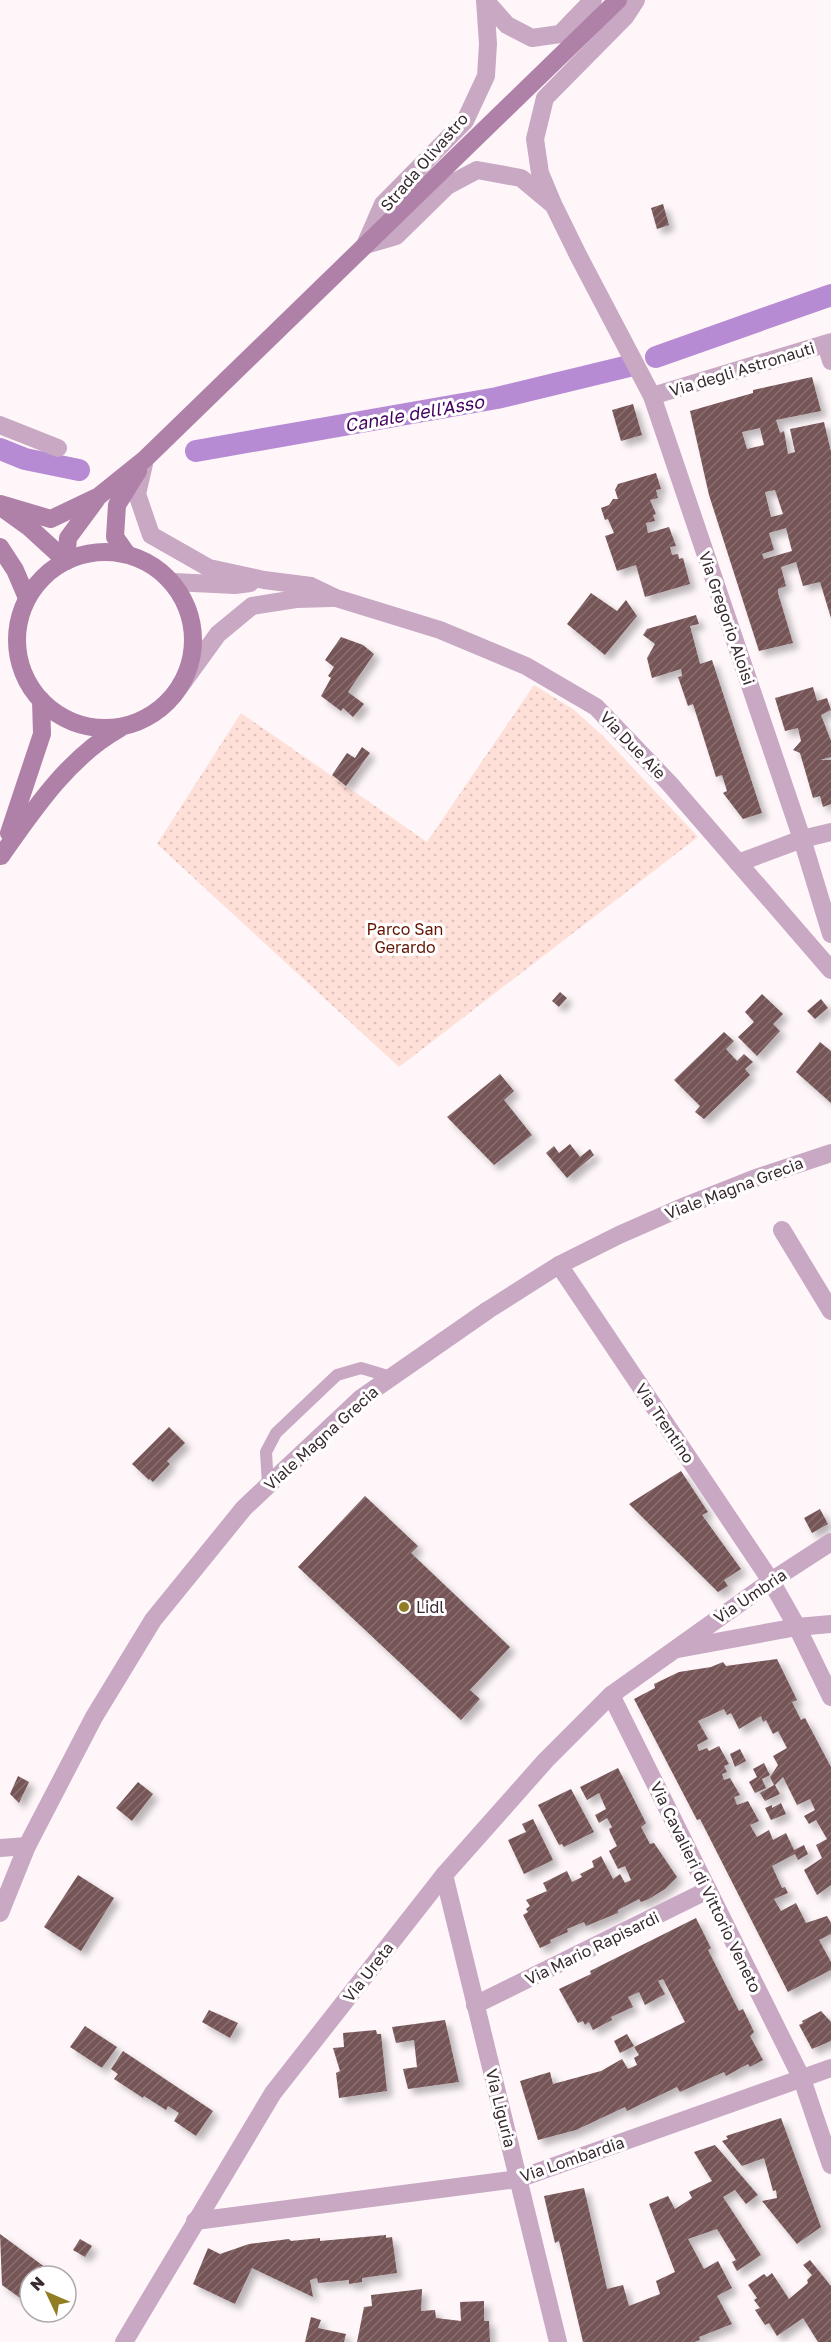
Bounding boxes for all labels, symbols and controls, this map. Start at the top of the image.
street label: Strada Olivastro [376,109,472,215]
street label: Via degli Astronauti [667,337,817,401]
water label: Canale dell'Asso [343,390,486,436]
street label: Via Gregorio Aloisi [695,548,759,688]
street label: Via Due Aie [596,707,670,783]
park label: Parco San Gerardo [367,919,443,957]
street label: Viale Magna Grecia [662,1152,806,1224]
street label: Via Trentino [631,1379,699,1467]
street label: Viale Magna Grecia [260,1382,382,1494]
street label: Via Umbria [710,1564,790,1628]
place label: Lidl [416,1597,444,1617]
marker: Lidl [397,1600,411,1614]
street label: Via Cavalieri di Vittorio Veneto [646,1778,766,1996]
street label: Via Mario Rapisardi [522,1907,662,1989]
street label: Via Ureta [338,1938,398,2006]
street label: Via Liguria [482,2067,520,2149]
street label: Via Lombardia [517,2132,627,2186]
north arrow [18,2264,78,2324]
text: N [26,2272,49,2295]

